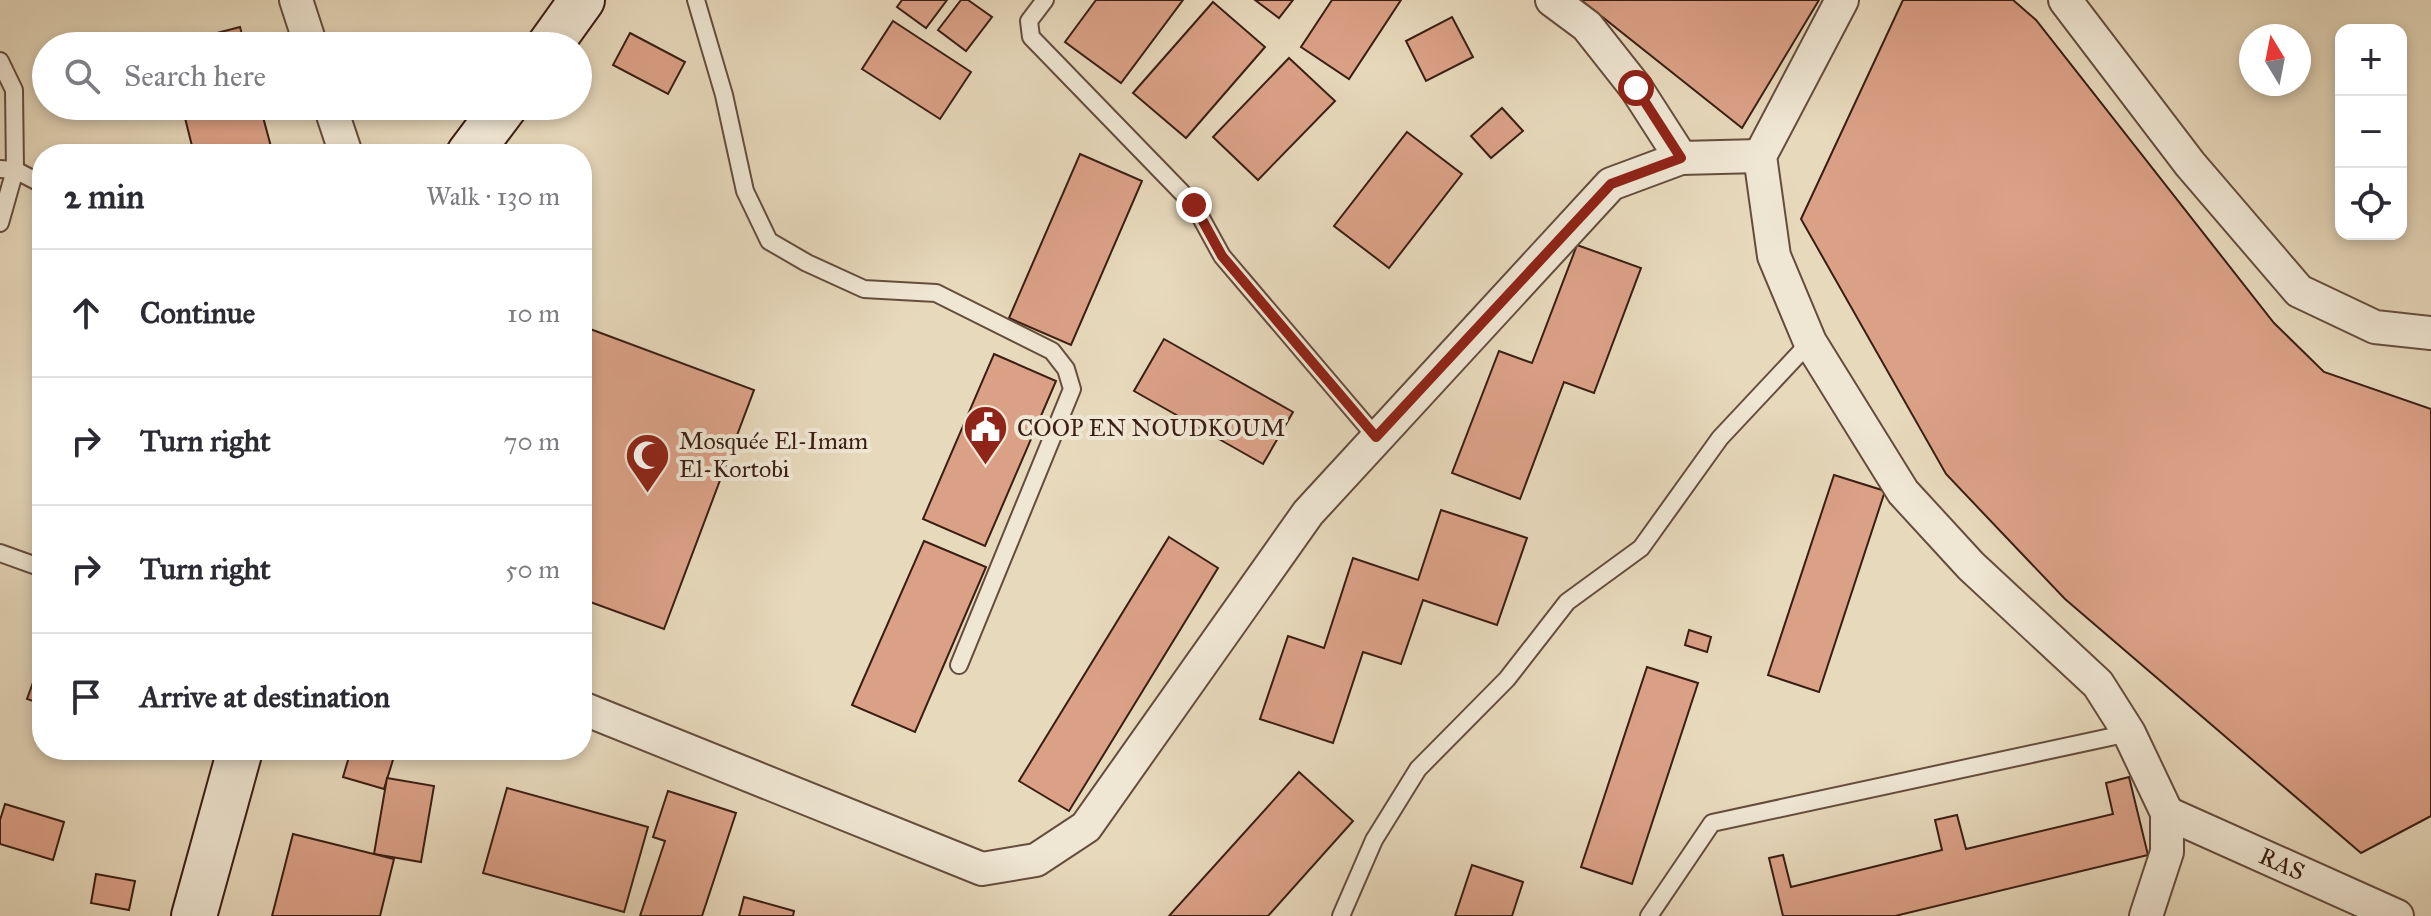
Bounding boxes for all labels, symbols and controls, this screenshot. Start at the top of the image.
north arrow [2239,24,2311,96]
map controls [2335,24,2407,240]
button: + [2335,24,2407,96]
search box [32,32,592,120]
icon: search [60,54,104,98]
text: Search here [124,58,266,94]
route start [1618,70,1654,106]
button: − [2335,96,2407,168]
button: locate [2335,168,2407,240]
text: 2 min [64,176,144,217]
text: Walk · 130 m [426,180,560,212]
route end [1176,187,1212,223]
icon: ahead [64,291,108,335]
text: Continue [140,295,255,331]
text: 10 m [507,297,560,329]
public building icon: COOP EN NOUDKOUM [962,404,1010,467]
place label: COOP EN NOUDKOUM [1017,413,1285,443]
icon: right [64,419,108,463]
text: Turn right [140,423,271,459]
text: 70 m [504,425,560,457]
place label: Mosquée El-Imam El-Kortobi [679,426,868,484]
mosque icon: Mosquée El-Imam El-Kortobi [624,431,672,494]
icon: right [64,547,108,591]
text: Turn right [140,551,271,587]
text: 50 m [505,553,560,585]
icon: arrive [64,675,108,719]
text: Arrive at destination [140,679,390,715]
street label: RAS [2254,841,2310,887]

